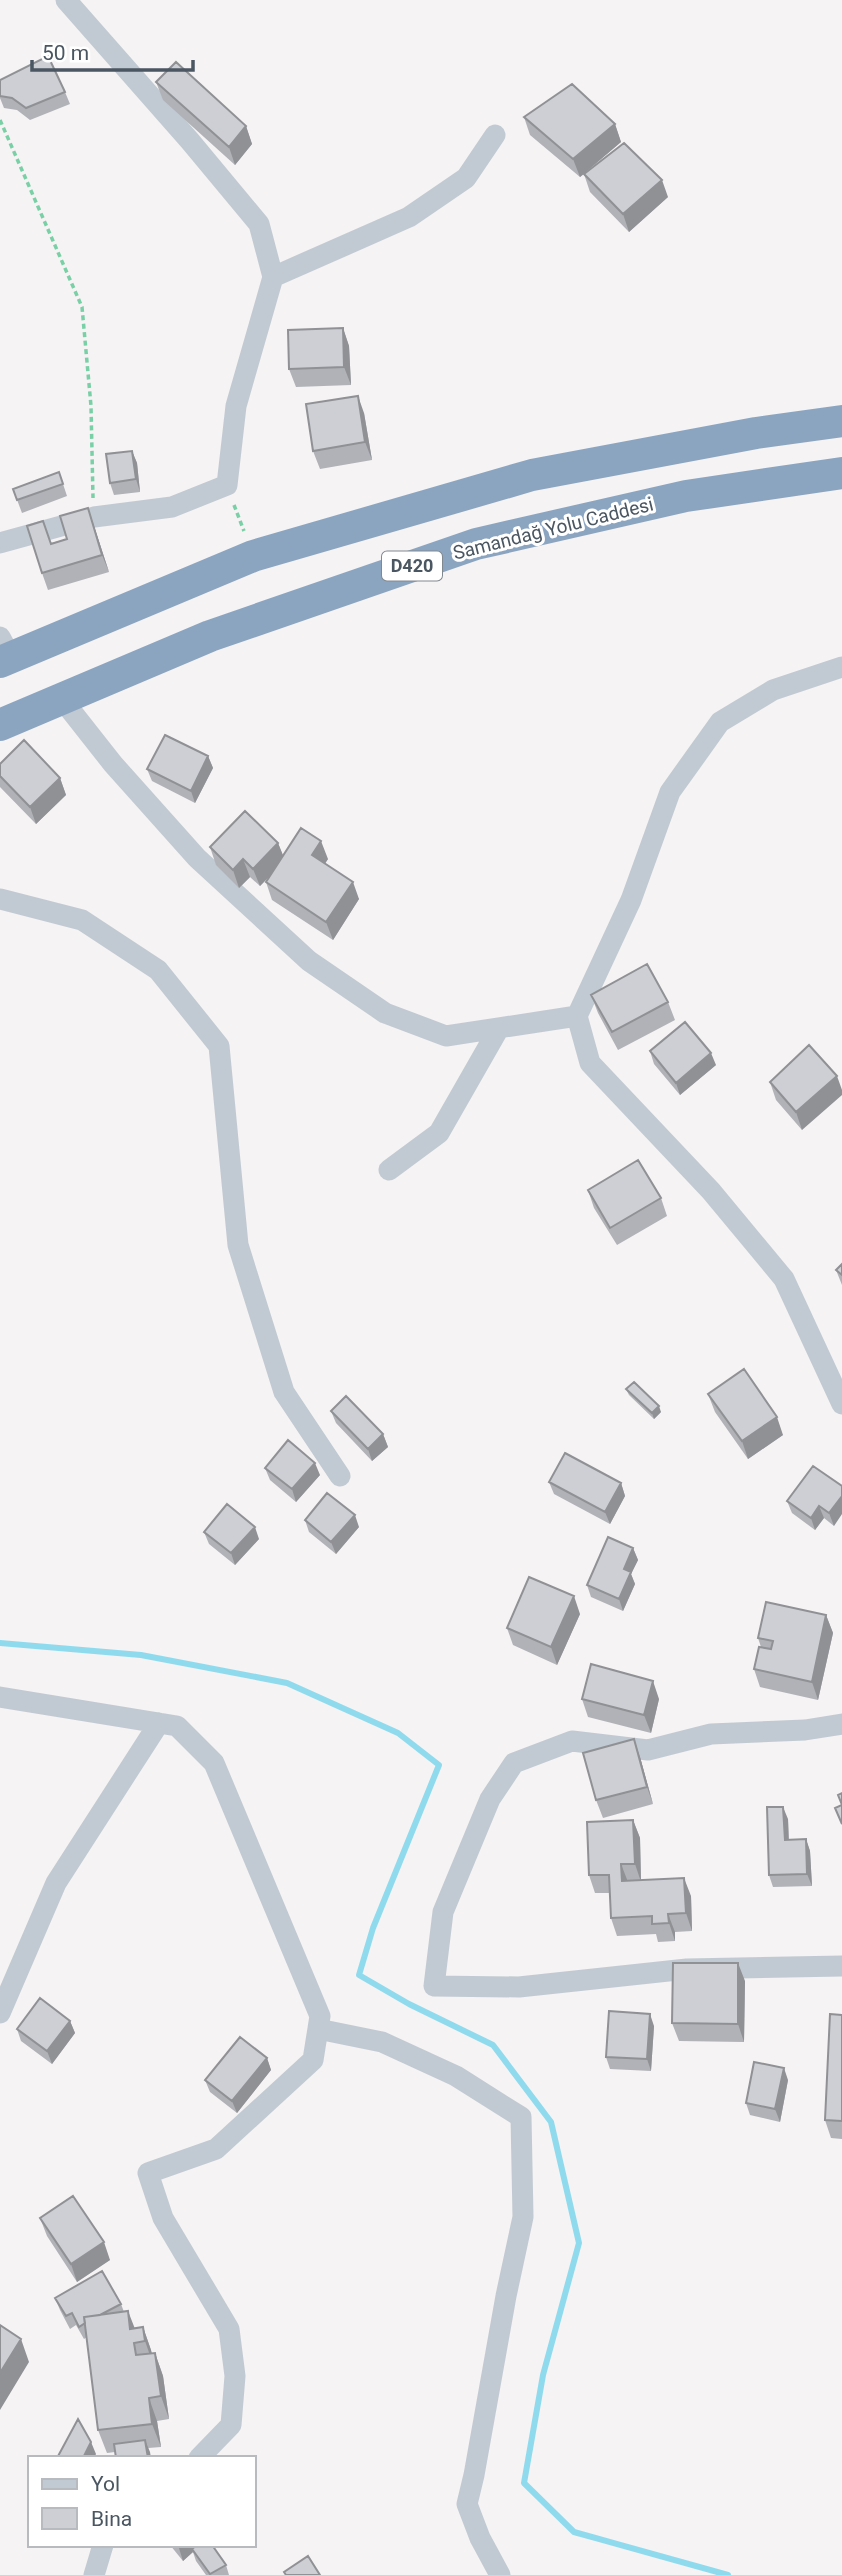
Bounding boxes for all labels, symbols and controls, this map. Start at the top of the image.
scale bar [32,28,192,72]
text: 50 m [42,41,89,65]
street label: Samandağ Yolu Caddesi [451,492,656,565]
road number: D420 [382,552,442,580]
legend [28,2456,256,2547]
text: Yol [91,2472,120,2496]
text: Bina [91,2507,132,2531]

